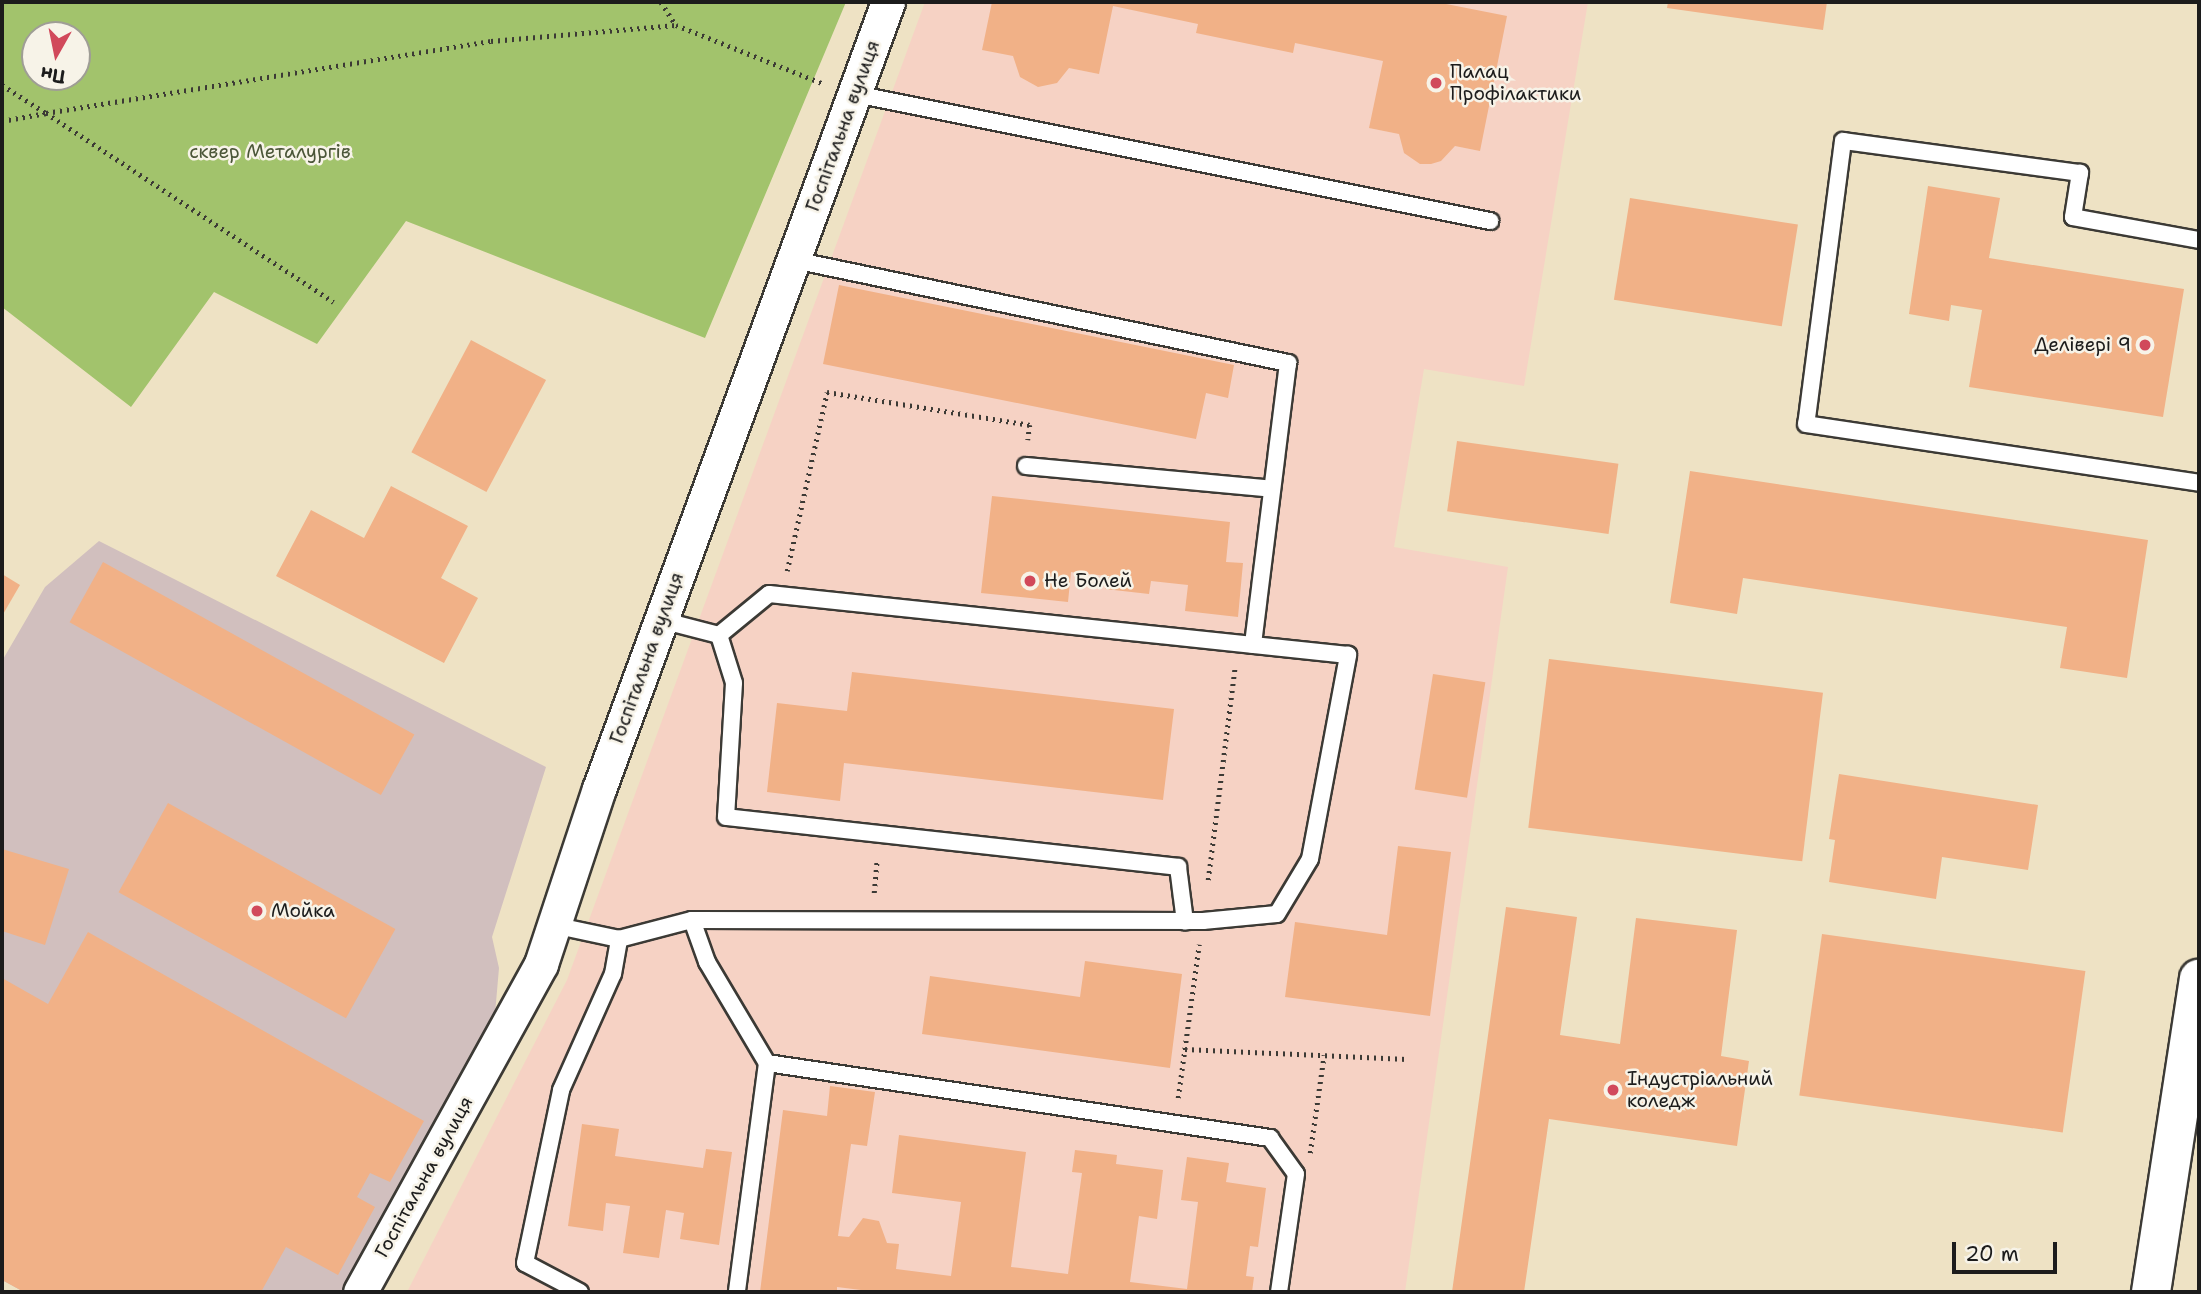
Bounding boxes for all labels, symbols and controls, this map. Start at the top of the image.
north arrow [21,21,91,91]
street label: Госпітальна вулиця [801,37,885,215]
text: Пн [39,61,67,90]
place label: Палац Профілактики [1450,61,1581,105]
marker: Палац Профілактики [1428,75,1444,91]
park label: сквер Металургів [189,141,351,163]
place label: Делівері 9 [2034,334,2131,356]
marker: Делівері 9 [2137,337,2153,353]
street label: Госпітальна вулиця [605,569,689,747]
place label: Не Болей [1044,570,1132,592]
marker: Не Болей [1022,573,1038,589]
place label: Мойка [271,900,335,922]
marker: Мойка [249,903,265,919]
place label: Індустріальний коледж [1627,1068,1773,1112]
marker: Індустріальний коледж [1605,1082,1621,1098]
street label: Госпітальна вулиця [370,1092,478,1262]
scale bar [1956,1228,2061,1272]
text: 20 m [1965,1240,2019,1268]

